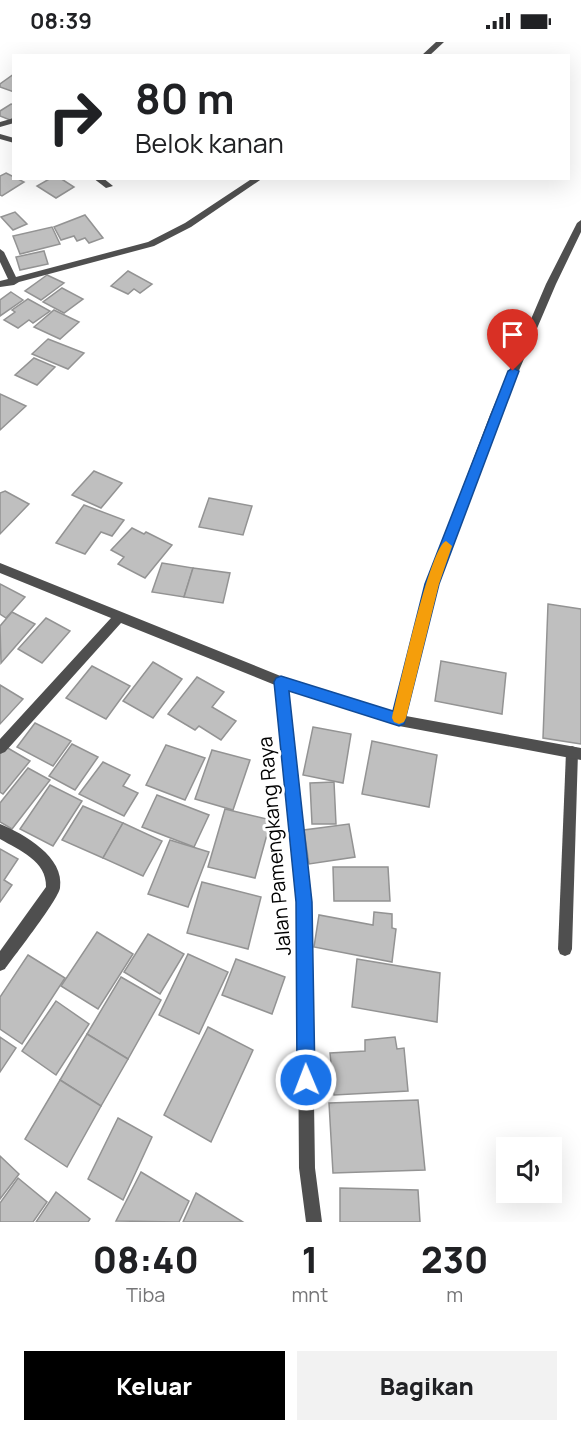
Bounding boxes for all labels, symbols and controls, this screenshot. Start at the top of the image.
text: 08:39 [30,6,92,36]
text: 80 m [135,69,235,127]
icon: right [36,78,114,156]
text: Belok kanan [135,124,284,161]
pin [487,309,538,371]
icon: arrive [496,318,529,351]
street label: Jalan Pamengkang Raya [251,735,297,957]
position arrow [274,1048,338,1112]
map controls [496,1137,562,1203]
button: sound [496,1137,562,1203]
text: 08:40 [93,1235,199,1284]
text: 1 [302,1235,318,1284]
text: 230 [421,1235,488,1284]
text: Tiba [126,1281,165,1308]
text: mnt [291,1281,328,1308]
text: m [446,1281,463,1308]
button: Keluar [24,1351,285,1420]
button: Bagikan [297,1351,557,1420]

